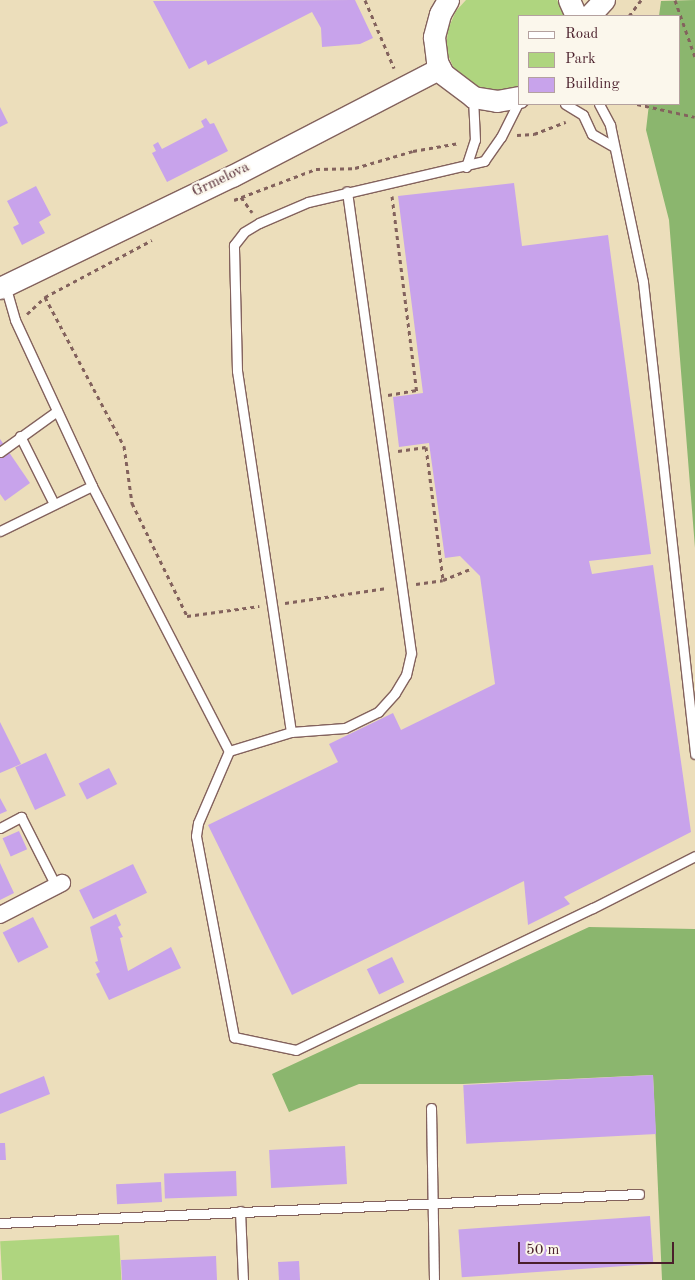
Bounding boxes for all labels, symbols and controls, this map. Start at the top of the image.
legend [518,15,680,105]
text: Road [565,27,598,42]
text: Park [565,52,596,67]
text: Building [565,77,620,92]
street label: Grmelova [189,158,253,202]
scale bar [520,1232,676,1264]
text: 50 m [526,1243,560,1258]

